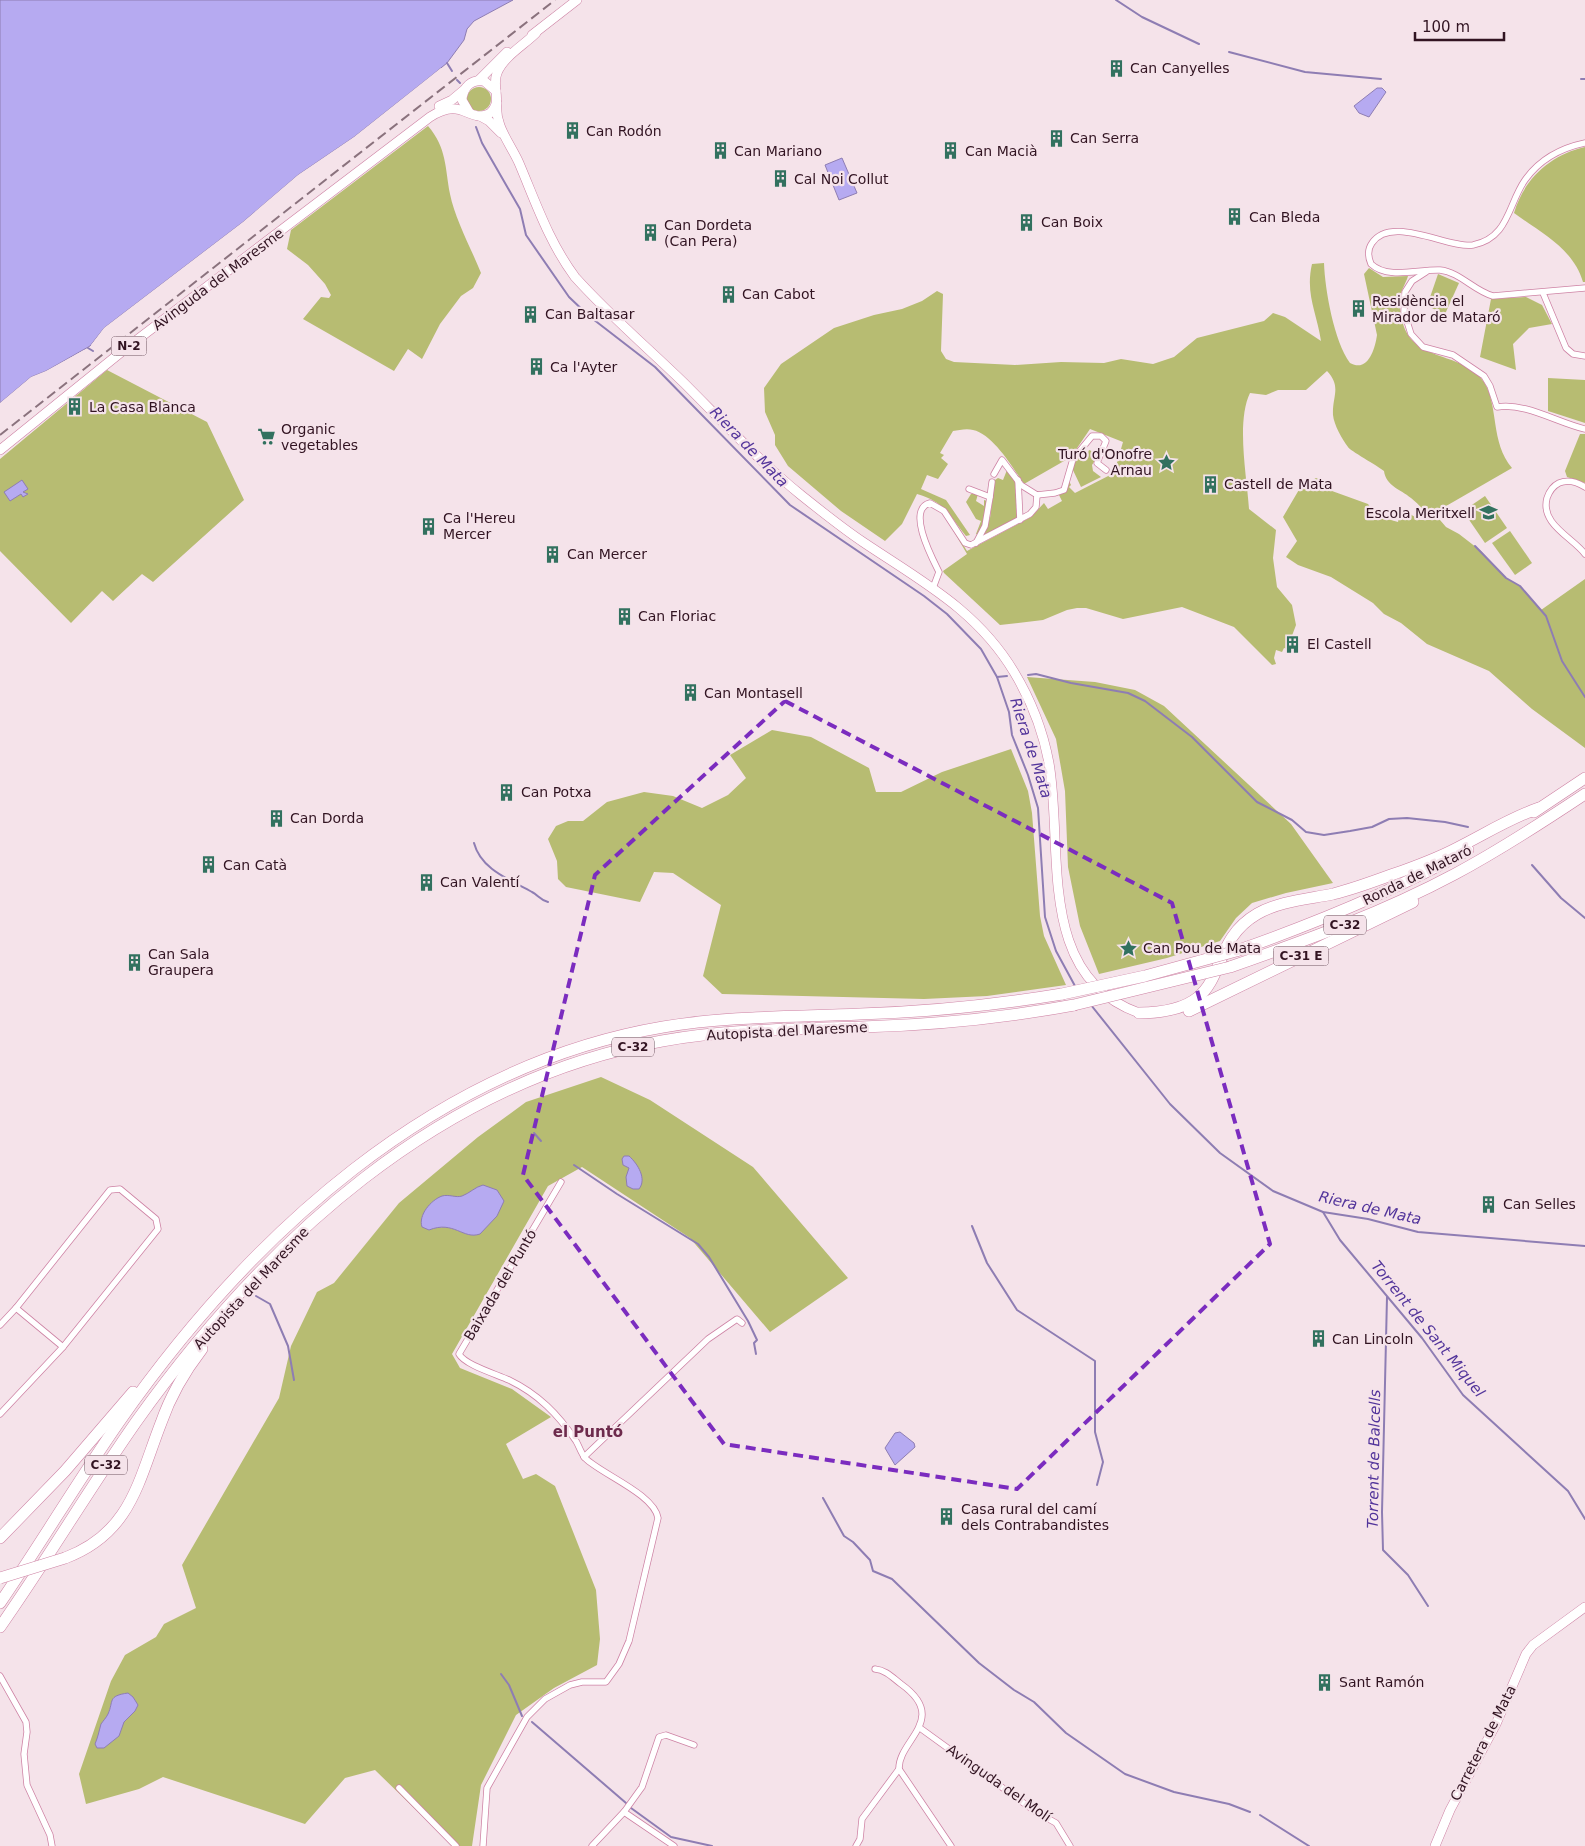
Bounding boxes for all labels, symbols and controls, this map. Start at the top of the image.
scale bar [1415,10,1504,42]
text: 100 m [1422,18,1470,36]
building icon: Can Canyelles [1106,58,1126,78]
place label: Can Canyelles [1130,60,1230,76]
building icon: Can Rodón [562,121,582,141]
place label: Can Rodón [586,123,662,139]
building icon: Can Serra [1046,128,1066,148]
place label: Can Serra [1070,130,1139,146]
building icon: Can Mariano [710,141,730,161]
building icon: Can Macià [941,141,961,161]
place label: Can Mariano [734,143,822,159]
place label: Can Macià [965,143,1038,159]
building icon: Cal Noi Collut [770,169,790,189]
place label: Cal Noi Collut [794,171,889,187]
building icon: Can Bleda [1225,207,1245,227]
place label: Can Bleda [1249,209,1320,225]
building icon: Can Boix [1017,212,1037,232]
place label: Can Boix [1041,214,1103,230]
place label: Can Dordeta (Can Pera) [664,217,752,249]
building icon: Can Dordeta (Can Pera) [640,223,660,243]
street label: Avinguda del Maresme [149,225,287,333]
building icon: Can Cabot [718,284,738,304]
place label: Can Cabot [742,286,815,302]
place label: Residència el Mirador de Mataró [1372,293,1501,325]
building icon: Residència el Mirador de Mataró [1348,299,1368,319]
building icon: Can Baltasar [521,304,541,324]
place label: Can Baltasar [545,306,635,322]
road number: N-2 [112,336,146,356]
building icon: Ca l'Ayter [526,357,546,377]
place label: Ca l'Ayter [550,359,618,375]
building icon: La Casa Blanca [65,397,85,417]
place label: La Casa Blanca [89,399,196,415]
water label: Riera de Mata [706,403,792,491]
place label: Organic vegetables [281,421,358,453]
supermarket icon: Organic vegetables [257,427,277,447]
place label: Turó d'Onofre Arnau [1057,446,1152,478]
place icon: Turó d'Onofre Arnau [1156,452,1176,472]
building icon: Castell de Mata [1200,474,1220,494]
place label: Castell de Mata [1224,476,1333,492]
school or university icon: Escola Meritxell [1479,503,1499,523]
place label: Escola Meritxell [1366,505,1475,521]
place label: Ca l'Hereu Mercer [443,510,516,542]
building icon: Ca l'Hereu Mercer [419,516,439,536]
building icon: Can Mercer [543,544,563,564]
place label: Can Mercer [567,546,647,562]
building icon: Can Floriac [614,606,634,626]
place label: Can Floriac [638,608,716,624]
building icon: El Castell [1283,634,1303,654]
place label: El Castell [1307,636,1372,652]
building icon: Can Montasell [680,683,700,703]
place label: Can Montasell [704,685,803,701]
water label: Riera de Mata [1006,695,1056,801]
building icon: Can Potxa [497,782,517,802]
place label: Can Potxa [521,784,592,800]
building icon: Can Dorda [266,808,286,828]
place label: Can Dorda [290,810,364,826]
street label: Ronda de Mataró [1360,842,1474,908]
building icon: Can Catà [199,855,219,875]
place label: Can Catà [223,857,287,873]
building icon: Can Valentí [416,872,436,892]
place label: Can Valentí [440,874,521,890]
road number: C-32 [1324,916,1366,934]
place icon: Can Pou de Mata [1119,938,1139,958]
place label: Can Pou de Mata [1143,940,1261,956]
place label: Can Sala Graupera [148,946,214,978]
road number: C-31 E [1274,946,1328,966]
building icon: Can Sala Graupera [124,952,144,972]
street label: Autopista del Maresme [706,1019,868,1043]
road number: C-32 [612,1038,654,1056]
water label: Riera de Mata [1317,1187,1423,1229]
building icon: Can Selles [1479,1194,1499,1214]
place label: Can Selles [1503,1196,1576,1212]
street label: Autopista del Maresme [190,1224,312,1352]
street label: Baixada del Puntó [461,1227,539,1343]
water label: Torrent de Sant Miquel [1367,1257,1489,1401]
building icon: Can Lincoln [1308,1329,1328,1349]
place label: Can Lincoln [1332,1331,1413,1347]
water label: Torrent de Balcells [1364,1389,1384,1529]
district label: el Puntó [553,1423,623,1441]
road number: C-32 [85,1456,127,1474]
place label: Casa rural del camí dels Contrabandistes [961,1501,1109,1533]
building icon: Casa rural del camí dels Contrabandistes [937,1507,957,1527]
building icon: Sant Ramón [1315,1672,1335,1692]
place label: Sant Ramón [1339,1674,1424,1690]
street label: Carretera de Mata [1447,1683,1519,1803]
street label: Avinguda del Molí [944,1741,1055,1826]

